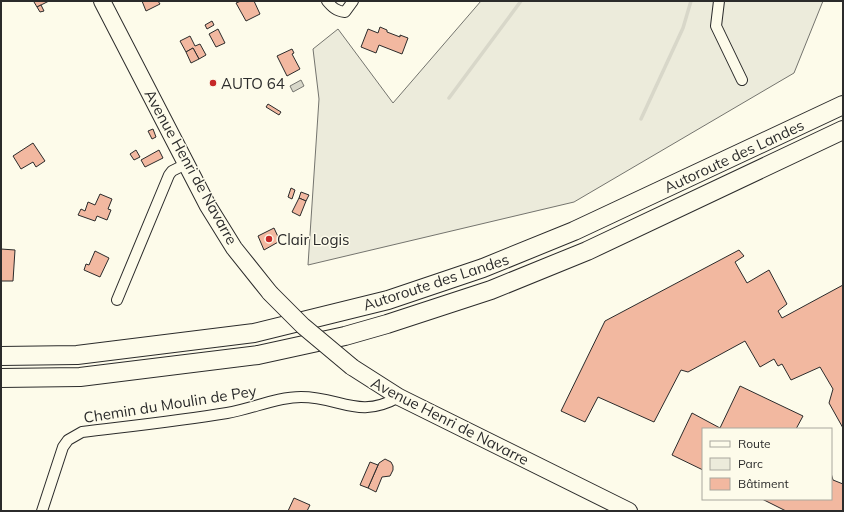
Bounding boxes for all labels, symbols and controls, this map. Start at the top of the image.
place label: AUTO 64 [221,74,285,93]
marker: AUTO 64 [208,78,218,88]
street label: Avenue Henri de Navarre [140,86,242,248]
street label: Autoroute des Landes [661,115,807,197]
place label: Clair Logis [277,230,349,249]
marker: Clair Logis [264,234,274,244]
street label: Autoroute des Landes [361,249,511,315]
street label: Avenue Henri de Navarre [368,373,532,469]
street label: Chemin du Moulin de Pey [82,381,258,427]
legend [702,428,832,500]
text: Route [738,436,771,451]
text: Parc [738,456,763,471]
text: Bâtiment [738,476,789,491]

